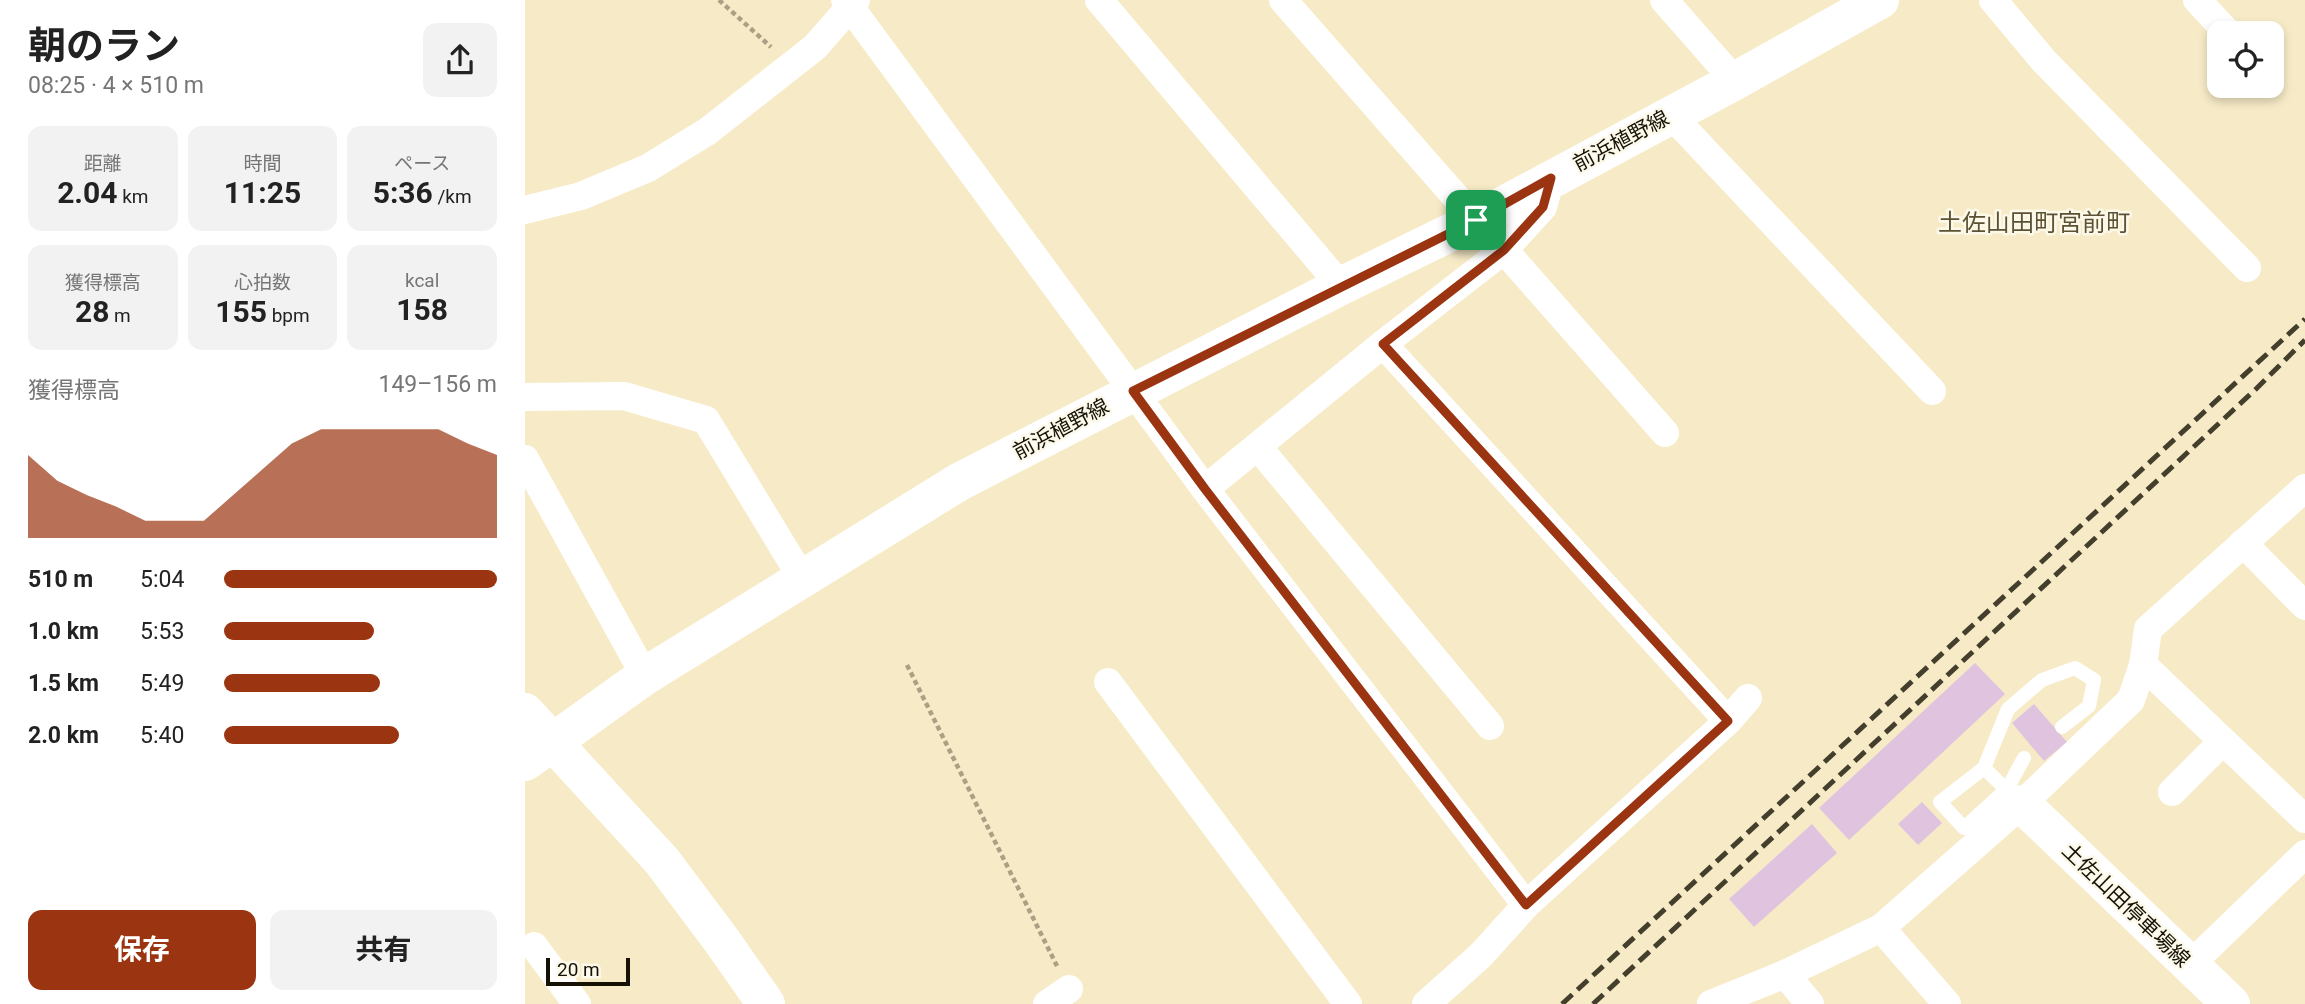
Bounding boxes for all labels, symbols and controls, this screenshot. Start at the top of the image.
map controls [2207,21,2284,98]
button: locate [2207,21,2284,98]
button: share [423,23,497,97]
text: 朝のラン [28,24,180,68]
text: 08:25 · 4 × 510 m [28,72,204,99]
street label: 前浜植野線 [1569,106,1673,176]
text: 距離 [84,152,122,175]
text: 時間 [243,152,282,175]
text: ペース [394,152,450,175]
text: 2.04 [57,175,117,210]
text: 11:25 [224,175,301,210]
text: 5:36 [373,175,433,210]
text: km [117,185,149,208]
text: /km [433,185,472,208]
pin [1446,190,1506,250]
icon: arrive [1457,201,1495,239]
district label: 土佐山田町宮前町 [1938,209,2130,237]
text: kcal [405,269,439,292]
text: 獲得標高 [65,271,141,294]
text: 心拍数 [234,271,291,294]
text: 158 [396,292,448,327]
text: 28 [75,294,109,329]
text: 155 [215,294,267,329]
text: m [109,304,131,327]
text: bpm [267,304,310,327]
text: 149–156 m [378,371,497,398]
text: 獲得標高 [28,377,120,404]
street label: 前浜植野線 [1009,394,1113,464]
text: 510 m [28,566,93,593]
text: 5:04 [140,566,184,593]
text: 1.0 km [28,618,99,645]
text: 5:53 [140,618,184,645]
text: 1.5 km [28,670,99,697]
text: 5:49 [140,670,184,697]
text: 2.0 km [28,722,99,749]
text: 5:40 [140,722,184,749]
street label: 土佐山田停車場線 [2057,838,2195,972]
button: 保存 [28,910,256,990]
button: 共有 [270,910,497,990]
scale bar [546,955,630,987]
text: 20 m [557,958,600,981]

